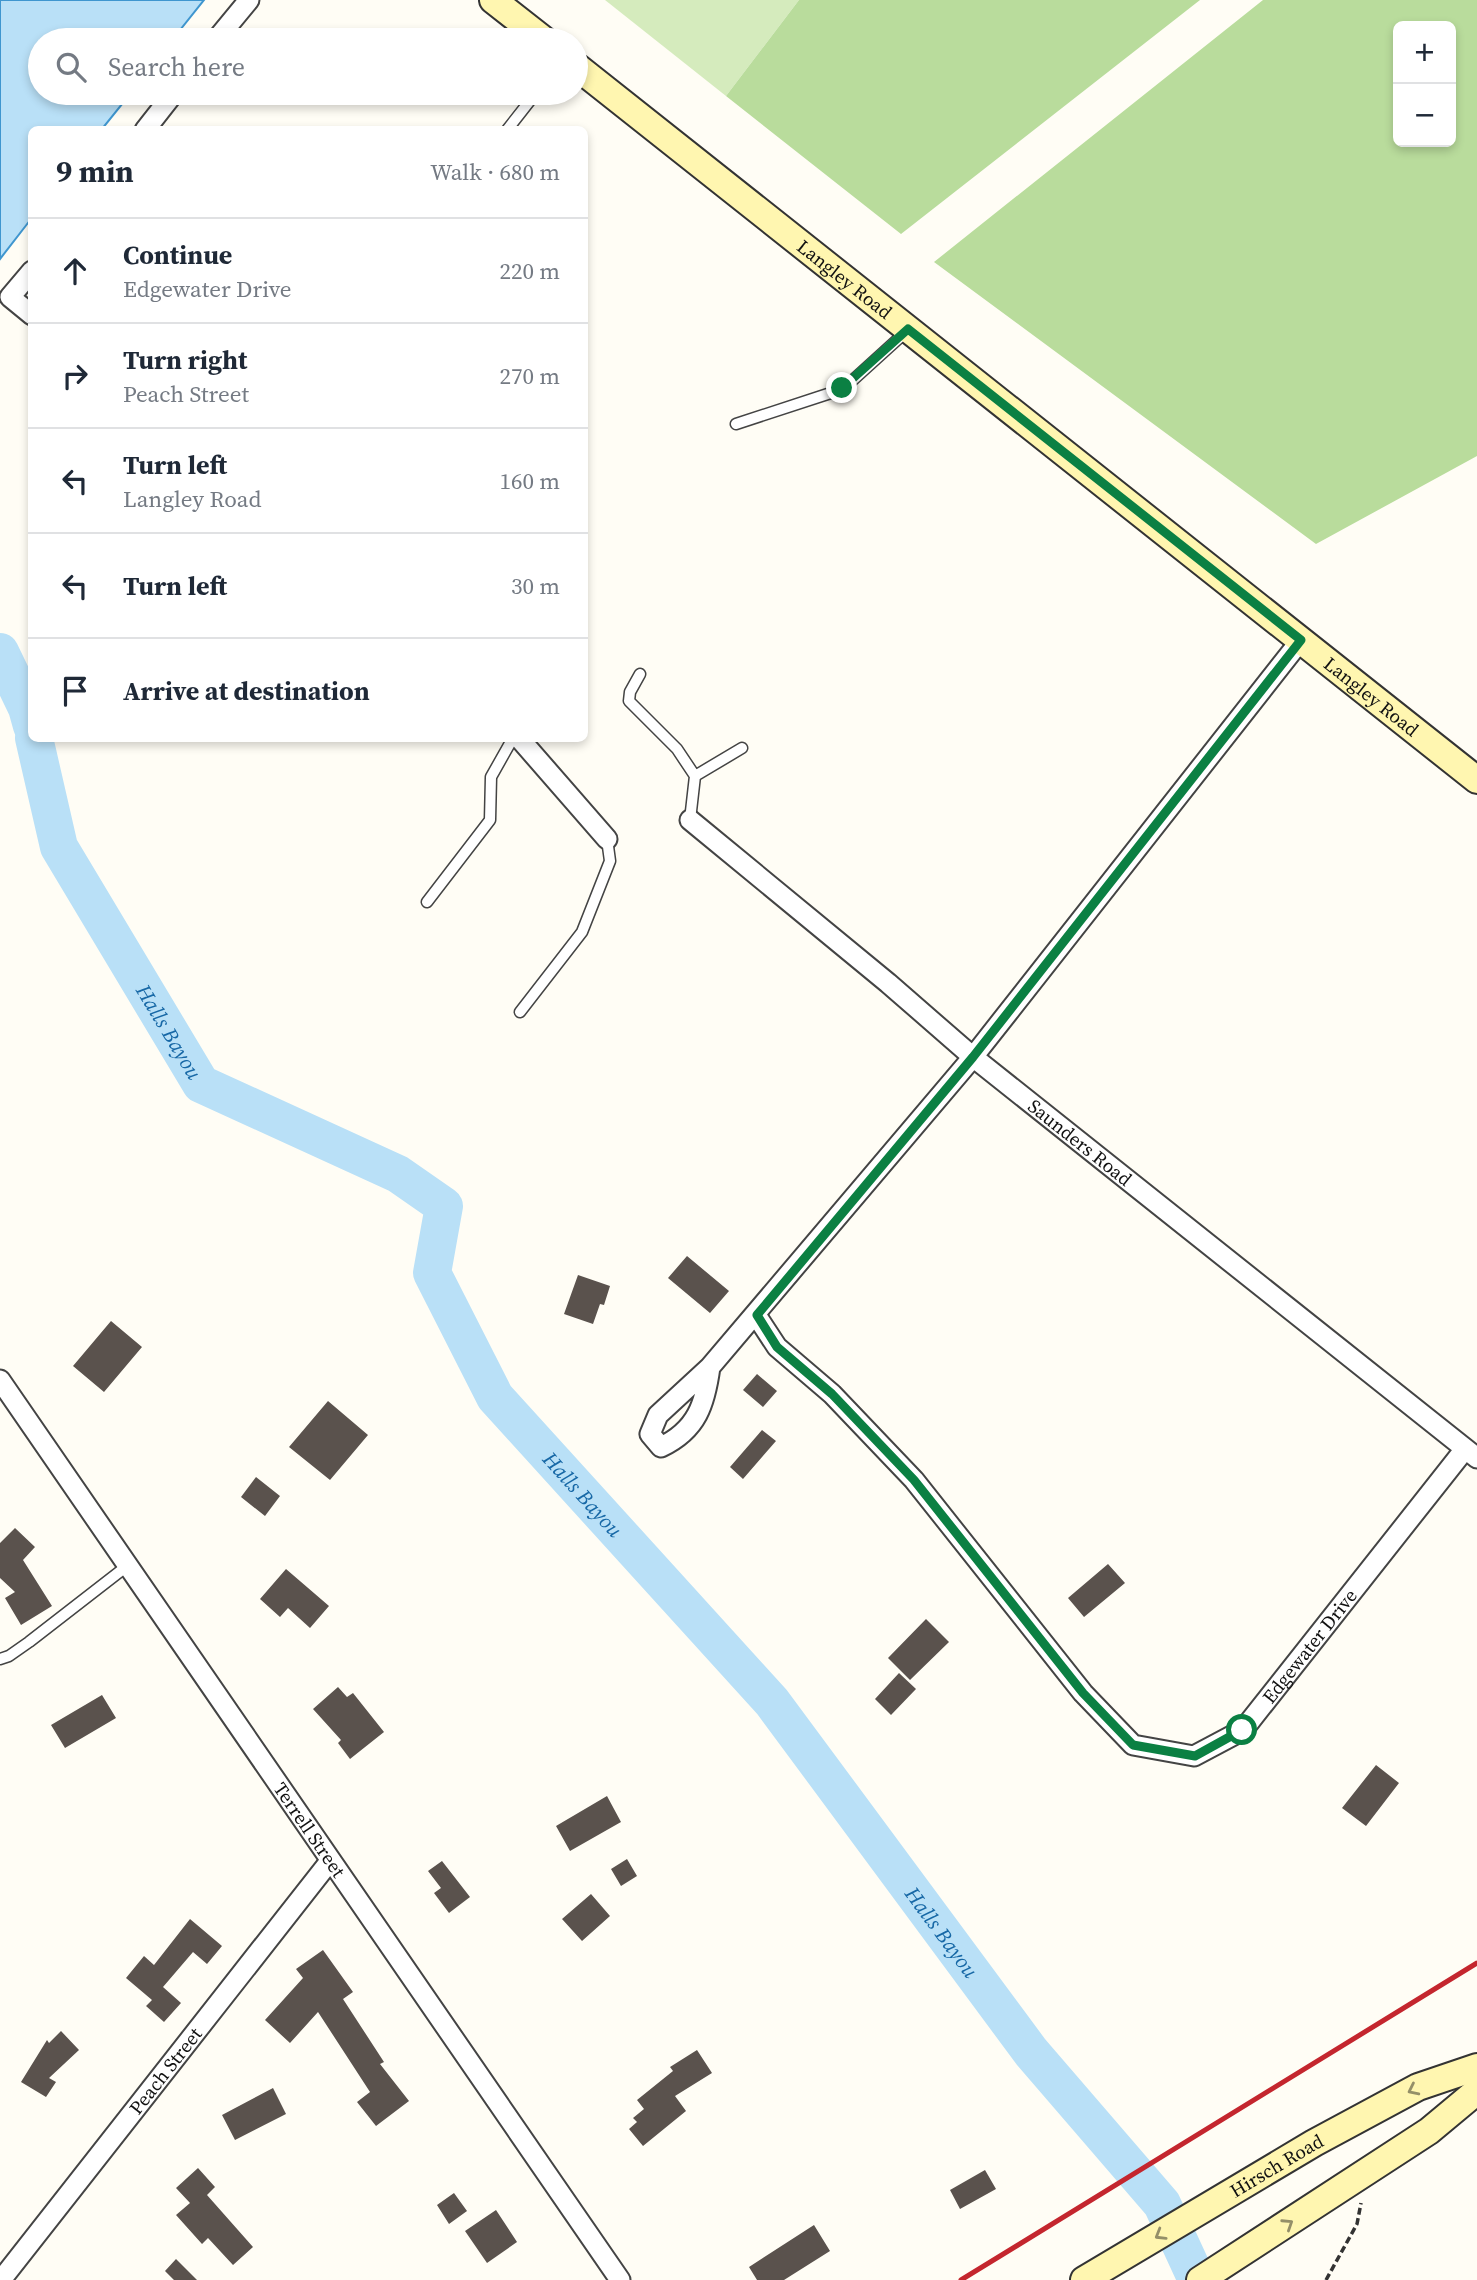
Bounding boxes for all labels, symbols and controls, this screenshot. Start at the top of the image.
map controls [1393,21,1456,147]
button: + [1393,21,1456,84]
search box [28,28,588,105]
icon: search [52,48,90,86]
text: Search here [108,49,245,85]
button: − [1393,84,1456,147]
text: 9 min [56,151,134,192]
text: Walk · 680 m [430,156,560,188]
street label: Langley Road [792,233,898,325]
text: Continue [123,237,232,273]
icon: ahead [56,252,94,290]
text: 220 m [499,255,560,287]
text: Edgewater Drive [123,273,292,305]
text: Turn right [123,342,247,378]
icon: right [56,357,94,395]
text: 270 m [499,360,560,392]
route end [826,372,857,403]
text: Peach Street [123,378,249,410]
text: Turn left [123,447,227,483]
icon: left [56,462,94,500]
text: 160 m [499,465,560,497]
text: Langley Road [123,483,262,515]
icon: left [56,567,94,605]
text: Turn left [123,568,227,604]
text: 30 m [511,570,560,602]
street label: Langley Road [1319,651,1425,742]
icon: arrive [56,672,94,710]
text: Arrive at destination [123,673,370,709]
water label: Halls Bayou [129,978,209,1085]
street label: Saunders Road [1023,1093,1138,1192]
water label: Halls Bayou [536,1444,630,1543]
street label: Edgewater Drive [1256,1583,1363,1709]
route start [1226,1714,1257,1745]
street label: Terrell Street [268,1777,352,1883]
water label: Halls Bayou [898,1880,986,1983]
street label: Peach Street [123,2021,208,2120]
one-way arrow [1408,2082,1420,2096]
street label: Hirsch Road [1225,2127,1328,2203]
one-way arrow [1280,2220,1293,2233]
one-way arrow [1154,2226,1167,2239]

